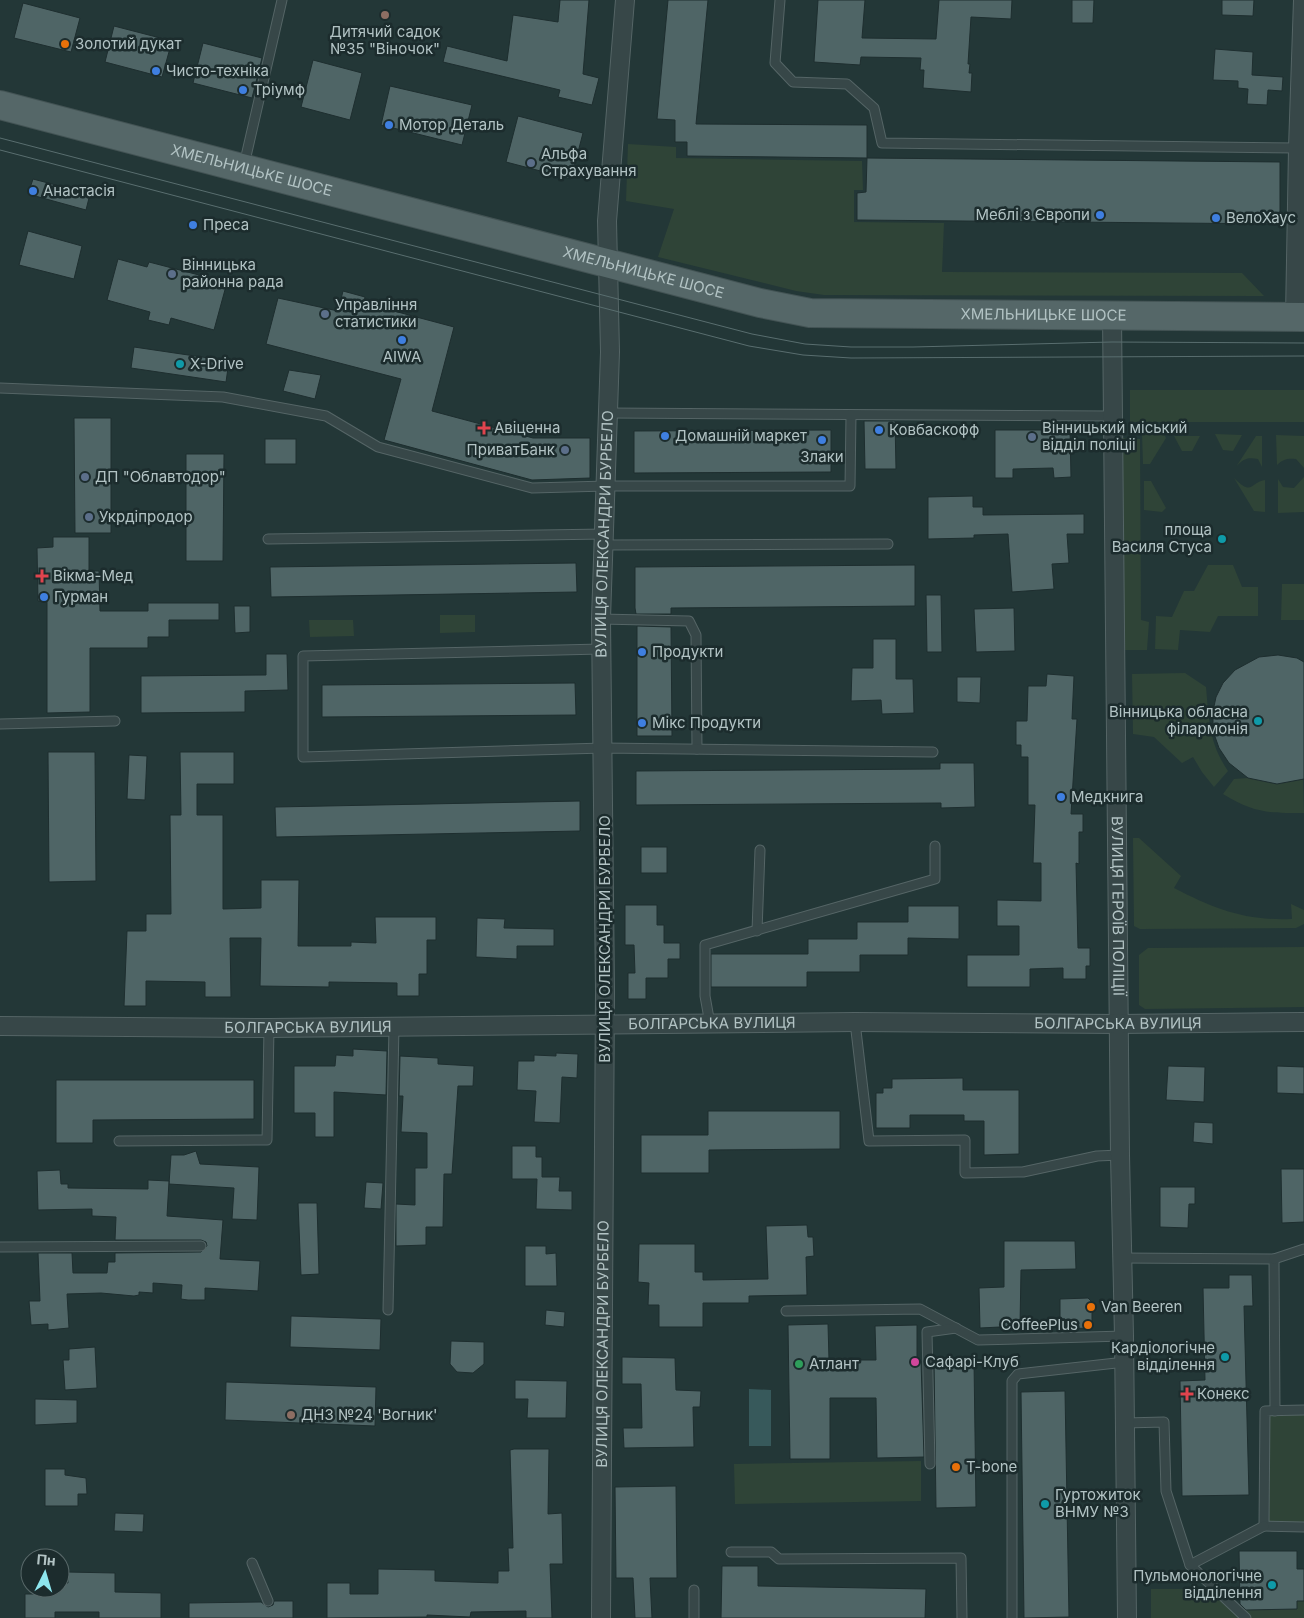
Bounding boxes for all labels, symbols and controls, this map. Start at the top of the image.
marker: Дитячий садок №35 "Віночок" [379,9,391,21]
place label: Дитячий садок №35 "Віночок" [330,22,440,58]
place label: Золотий дукат [75,34,181,53]
marker: Золотий дукат [59,38,71,50]
place label: Чисто-техніка [166,61,269,80]
marker: Чисто-техніка [150,65,162,77]
place label: Тріумф [253,80,305,99]
marker: Тріумф [237,84,249,96]
place label: Мотор Деталь [399,115,504,134]
marker: Мотор Деталь [383,119,395,131]
street label: ХМЕЛЬНИЦЬКЕ ШОСЕ [169,140,334,200]
place label: Альфа Страхування [541,144,637,180]
marker: Альфа Страхування [525,157,537,169]
place label: Анастасія [43,181,115,200]
marker: Анастасія [27,185,39,197]
place label: Меблі з Європи [975,205,1090,224]
place label: ВелоХаус [1226,208,1296,227]
marker: Меблі з Європи [1094,209,1106,221]
marker: ВелоХаус [1210,212,1222,224]
place label: Преса [203,215,249,234]
marker: Преса [187,219,199,231]
street label: ХМЕЛЬНИЦЬКЕ ШОСЕ [561,242,726,302]
place label: Вінницька районна рада [182,255,284,291]
marker: Вінницька районна рада [166,268,178,280]
place label: Управління статистики [335,295,417,331]
street label: ХМЕЛЬНИЦЬКЕ ШОСЕ [961,304,1127,325]
marker: Управління статистики [319,308,331,320]
marker: AIWA [396,334,408,346]
place label: AIWA [383,347,421,366]
place label: X-Drive [190,354,244,373]
marker: X-Drive [174,358,186,370]
street label: ВУЛИЦЯ ОЛЕКСАНДРИ БУРБЕЛО [591,410,617,658]
place label: Авіценна [494,418,560,437]
place label: Вінницький міський відділ поліціі [1042,418,1187,454]
place label: Ковбаскофф [889,420,979,439]
marker: Авіценна [478,422,490,434]
marker: Ковбаскофф [873,424,885,436]
place label: Домашній маркет [675,426,807,445]
marker: Домашній маркет [659,430,671,442]
marker: Вінницький міський відділ поліціі [1026,431,1038,443]
marker: Злаки [816,434,828,446]
place label: ПриватБанк [467,440,555,459]
marker: ПриватБанк [559,444,571,456]
place label: Злаки [800,447,844,466]
place label: ДП "Облавтодор" [95,467,226,486]
marker: ДП "Облавтодор" [79,471,91,483]
place label: Укрдіпродор [99,507,193,526]
marker: Укрдіпродор [83,511,95,523]
place label: площа Василя Стуса [1112,520,1212,556]
marker: площа Василя Стуса [1216,533,1228,545]
place label: Вікма-Мед [53,566,133,585]
marker: Вікма-Мед [35,569,49,583]
place label: Гурман [54,587,108,606]
marker: Гурман [38,591,50,603]
place label: Продукти [652,642,723,661]
marker: Продукти [636,646,648,658]
place label: Вінницька обласна філармонія [1109,702,1248,738]
place label: Мікс Продукти [652,713,761,732]
marker: Вінницька обласна філармонія [1252,715,1264,727]
marker: Мікс Продукти [636,717,648,729]
place label: Медкнига [1071,787,1144,806]
marker: Медкнига [1055,791,1067,803]
street label: ВУЛИЦЯ ОЛЕКСАНДРИ БУРБЕЛО [595,815,614,1063]
street label: ВУЛИЦЯ ГЕРОЇВ ПОЛІЦІЇ [1108,816,1128,997]
street label: БОЛГАРСЬКА ВУЛИЦЯ [628,1013,796,1033]
street label: БОЛГАРСЬКА ВУЛИЦЯ [1034,1013,1202,1033]
street label: БОЛГАРСЬКА ВУЛИЦЯ [224,1017,392,1037]
street label: ВУЛИЦЯ ОЛЕКСАНДРИ БУРБЕЛО [592,1220,613,1468]
place label: Van Beeren [1101,1297,1182,1316]
marker: Van Beeren [1085,1301,1097,1313]
place label: CoffeePlus [1000,1315,1078,1334]
marker: CoffeePlus [1082,1319,1094,1331]
place label: Кардіологічне відділення [1111,1338,1215,1374]
marker: Кардіологічне відділення [1219,1351,1231,1363]
place label: Сафарі-Клуб [925,1352,1019,1371]
place label: Атлант [809,1354,859,1373]
marker: Сафарі-Клуб [909,1356,921,1368]
marker: Атлант [793,1358,805,1370]
place label: Конекс [1197,1384,1249,1403]
marker: Конекс [1181,1388,1193,1400]
place label: ДНЗ №24 'Вогник' [301,1405,438,1424]
marker: ДНЗ №24 'Вогник' [285,1409,297,1421]
place label: T-bone [966,1457,1017,1476]
marker: T-bone [950,1461,962,1473]
place label: Гуртожиток ВНМУ №3 [1055,1485,1141,1521]
marker: Гуртожиток ВНМУ №3 [1039,1498,1051,1510]
north arrow [20,1548,70,1598]
text: Пн [36,1550,56,1569]
place label: Пульмонологічне відділення [1133,1566,1262,1602]
marker: Пульмонологічне відділення [1266,1579,1278,1591]

